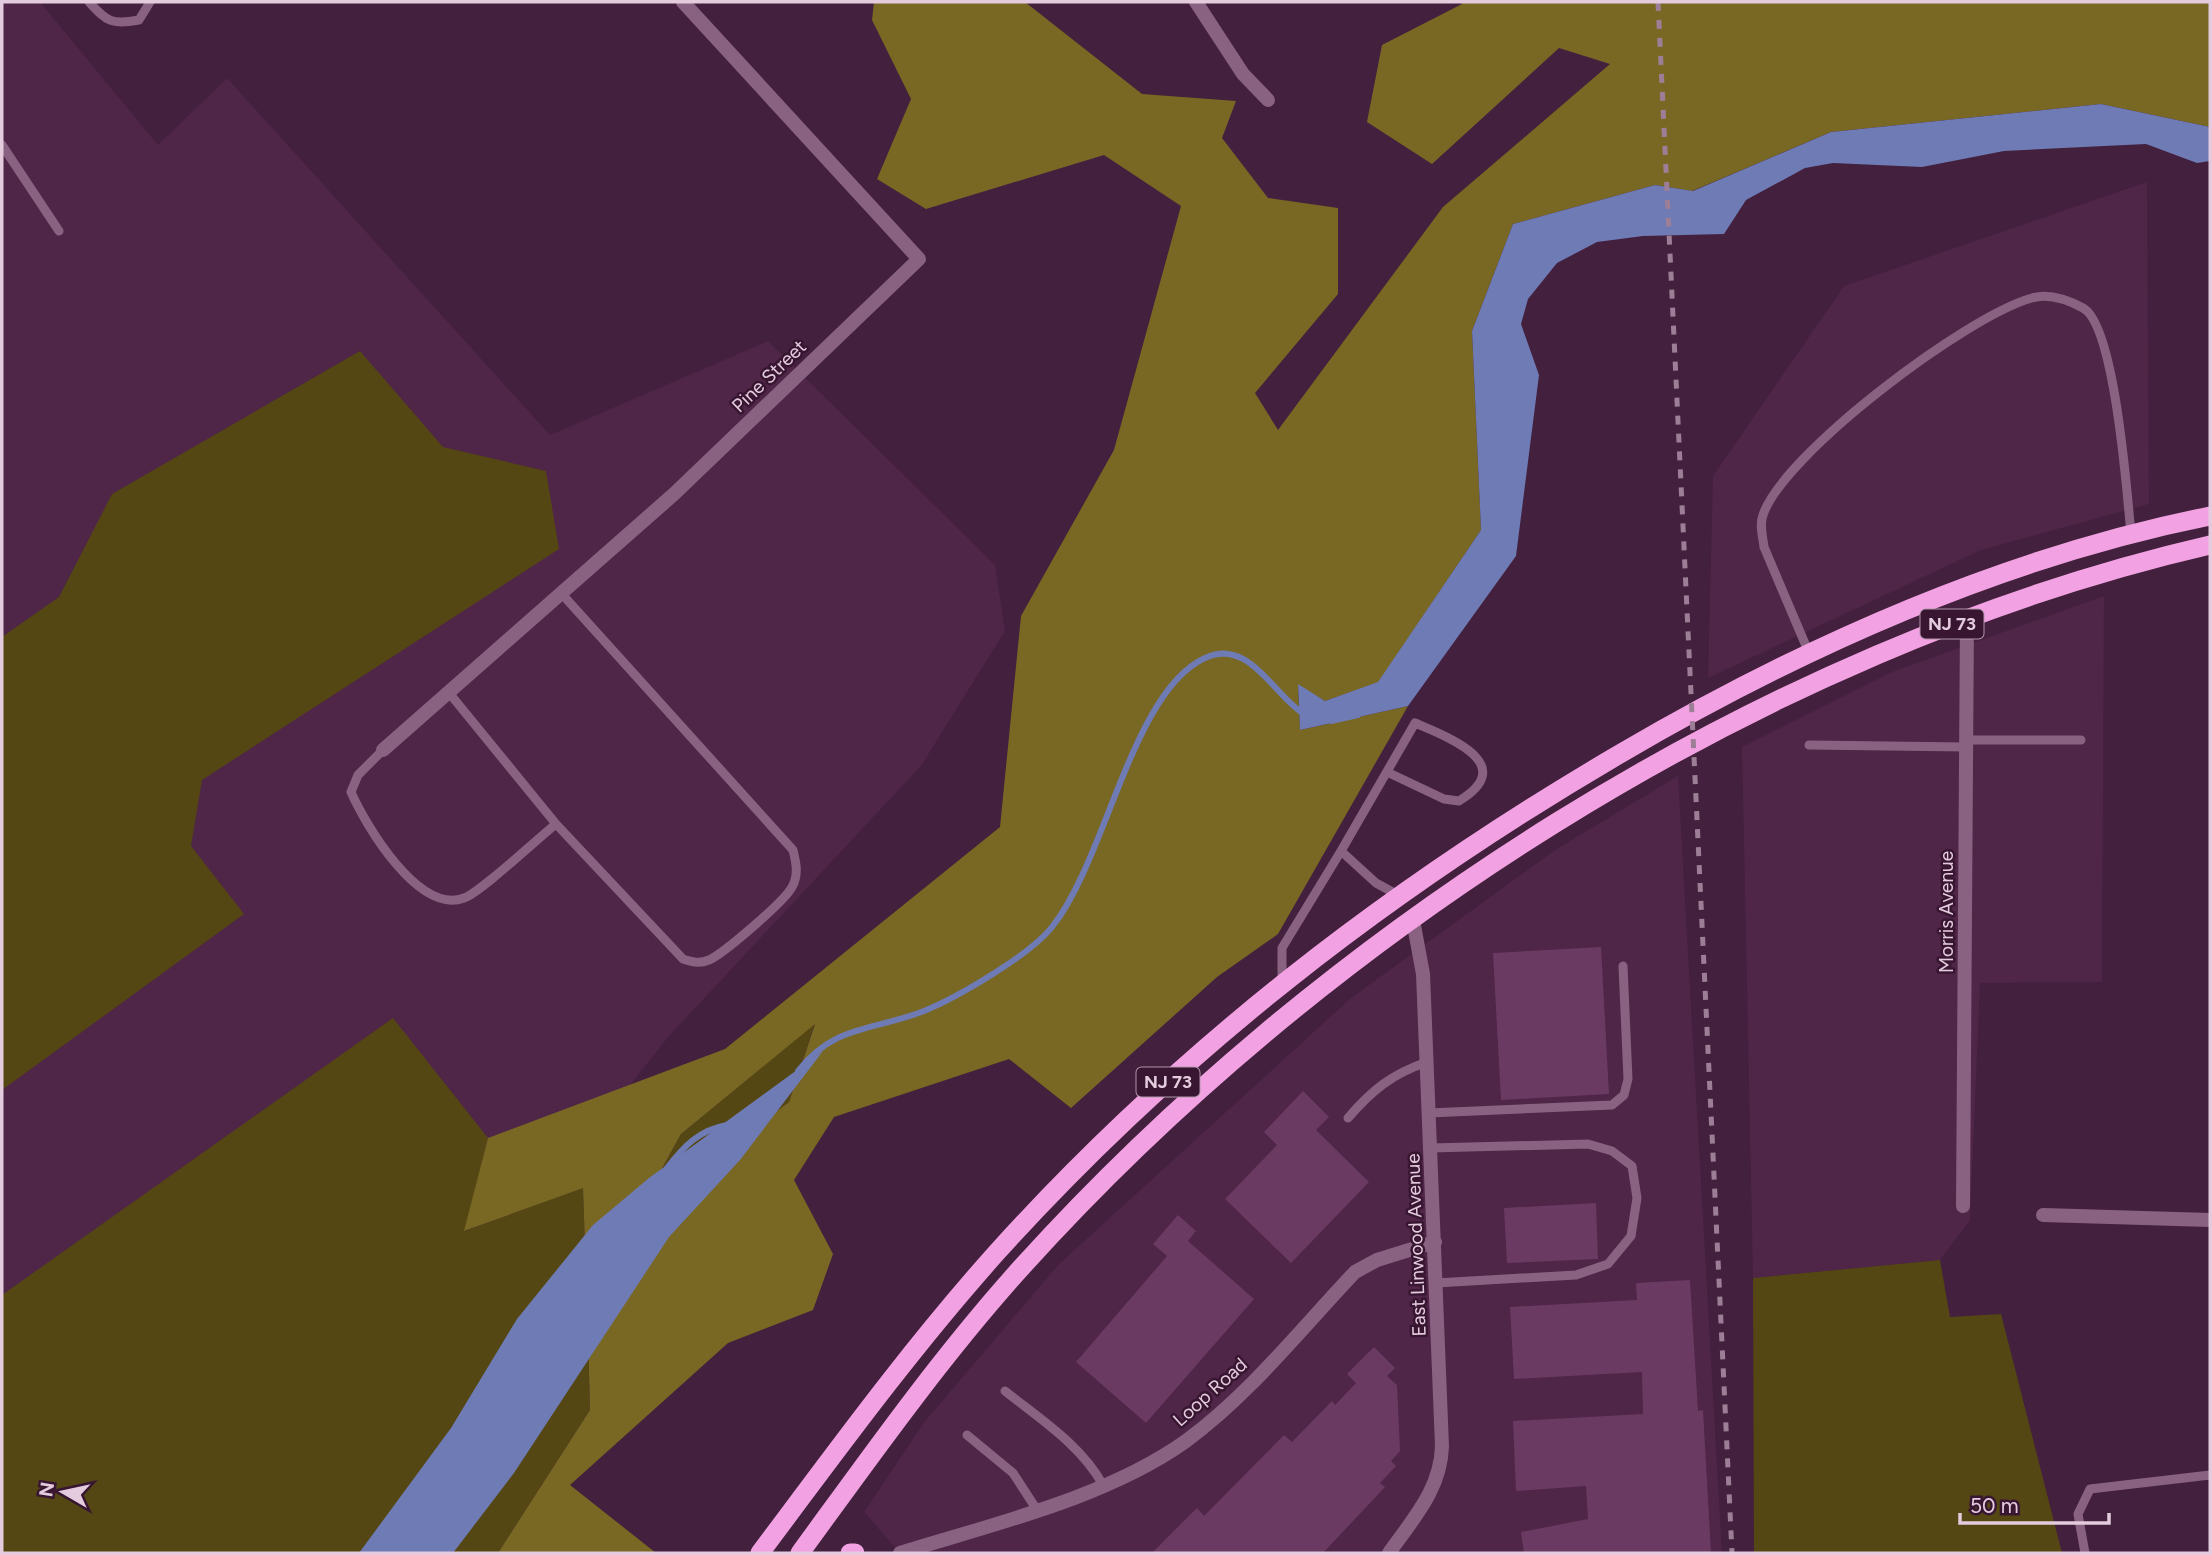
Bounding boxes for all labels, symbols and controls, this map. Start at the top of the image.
street label: Pine Street [727,335,811,417]
road number: NJ 73 [1920,610,1983,638]
street label: Morris Avenue [1935,851,1958,973]
road number: NJ 73 [1136,1068,1200,1097]
street label: East Linwood Avenue [1401,1153,1431,1337]
street label: Loop Road [1168,1353,1252,1431]
north arrow [28,1457,98,1527]
text: N [34,1480,59,1498]
scale bar [1960,1482,2109,1526]
text: 50 m [1970,1493,2019,1518]

